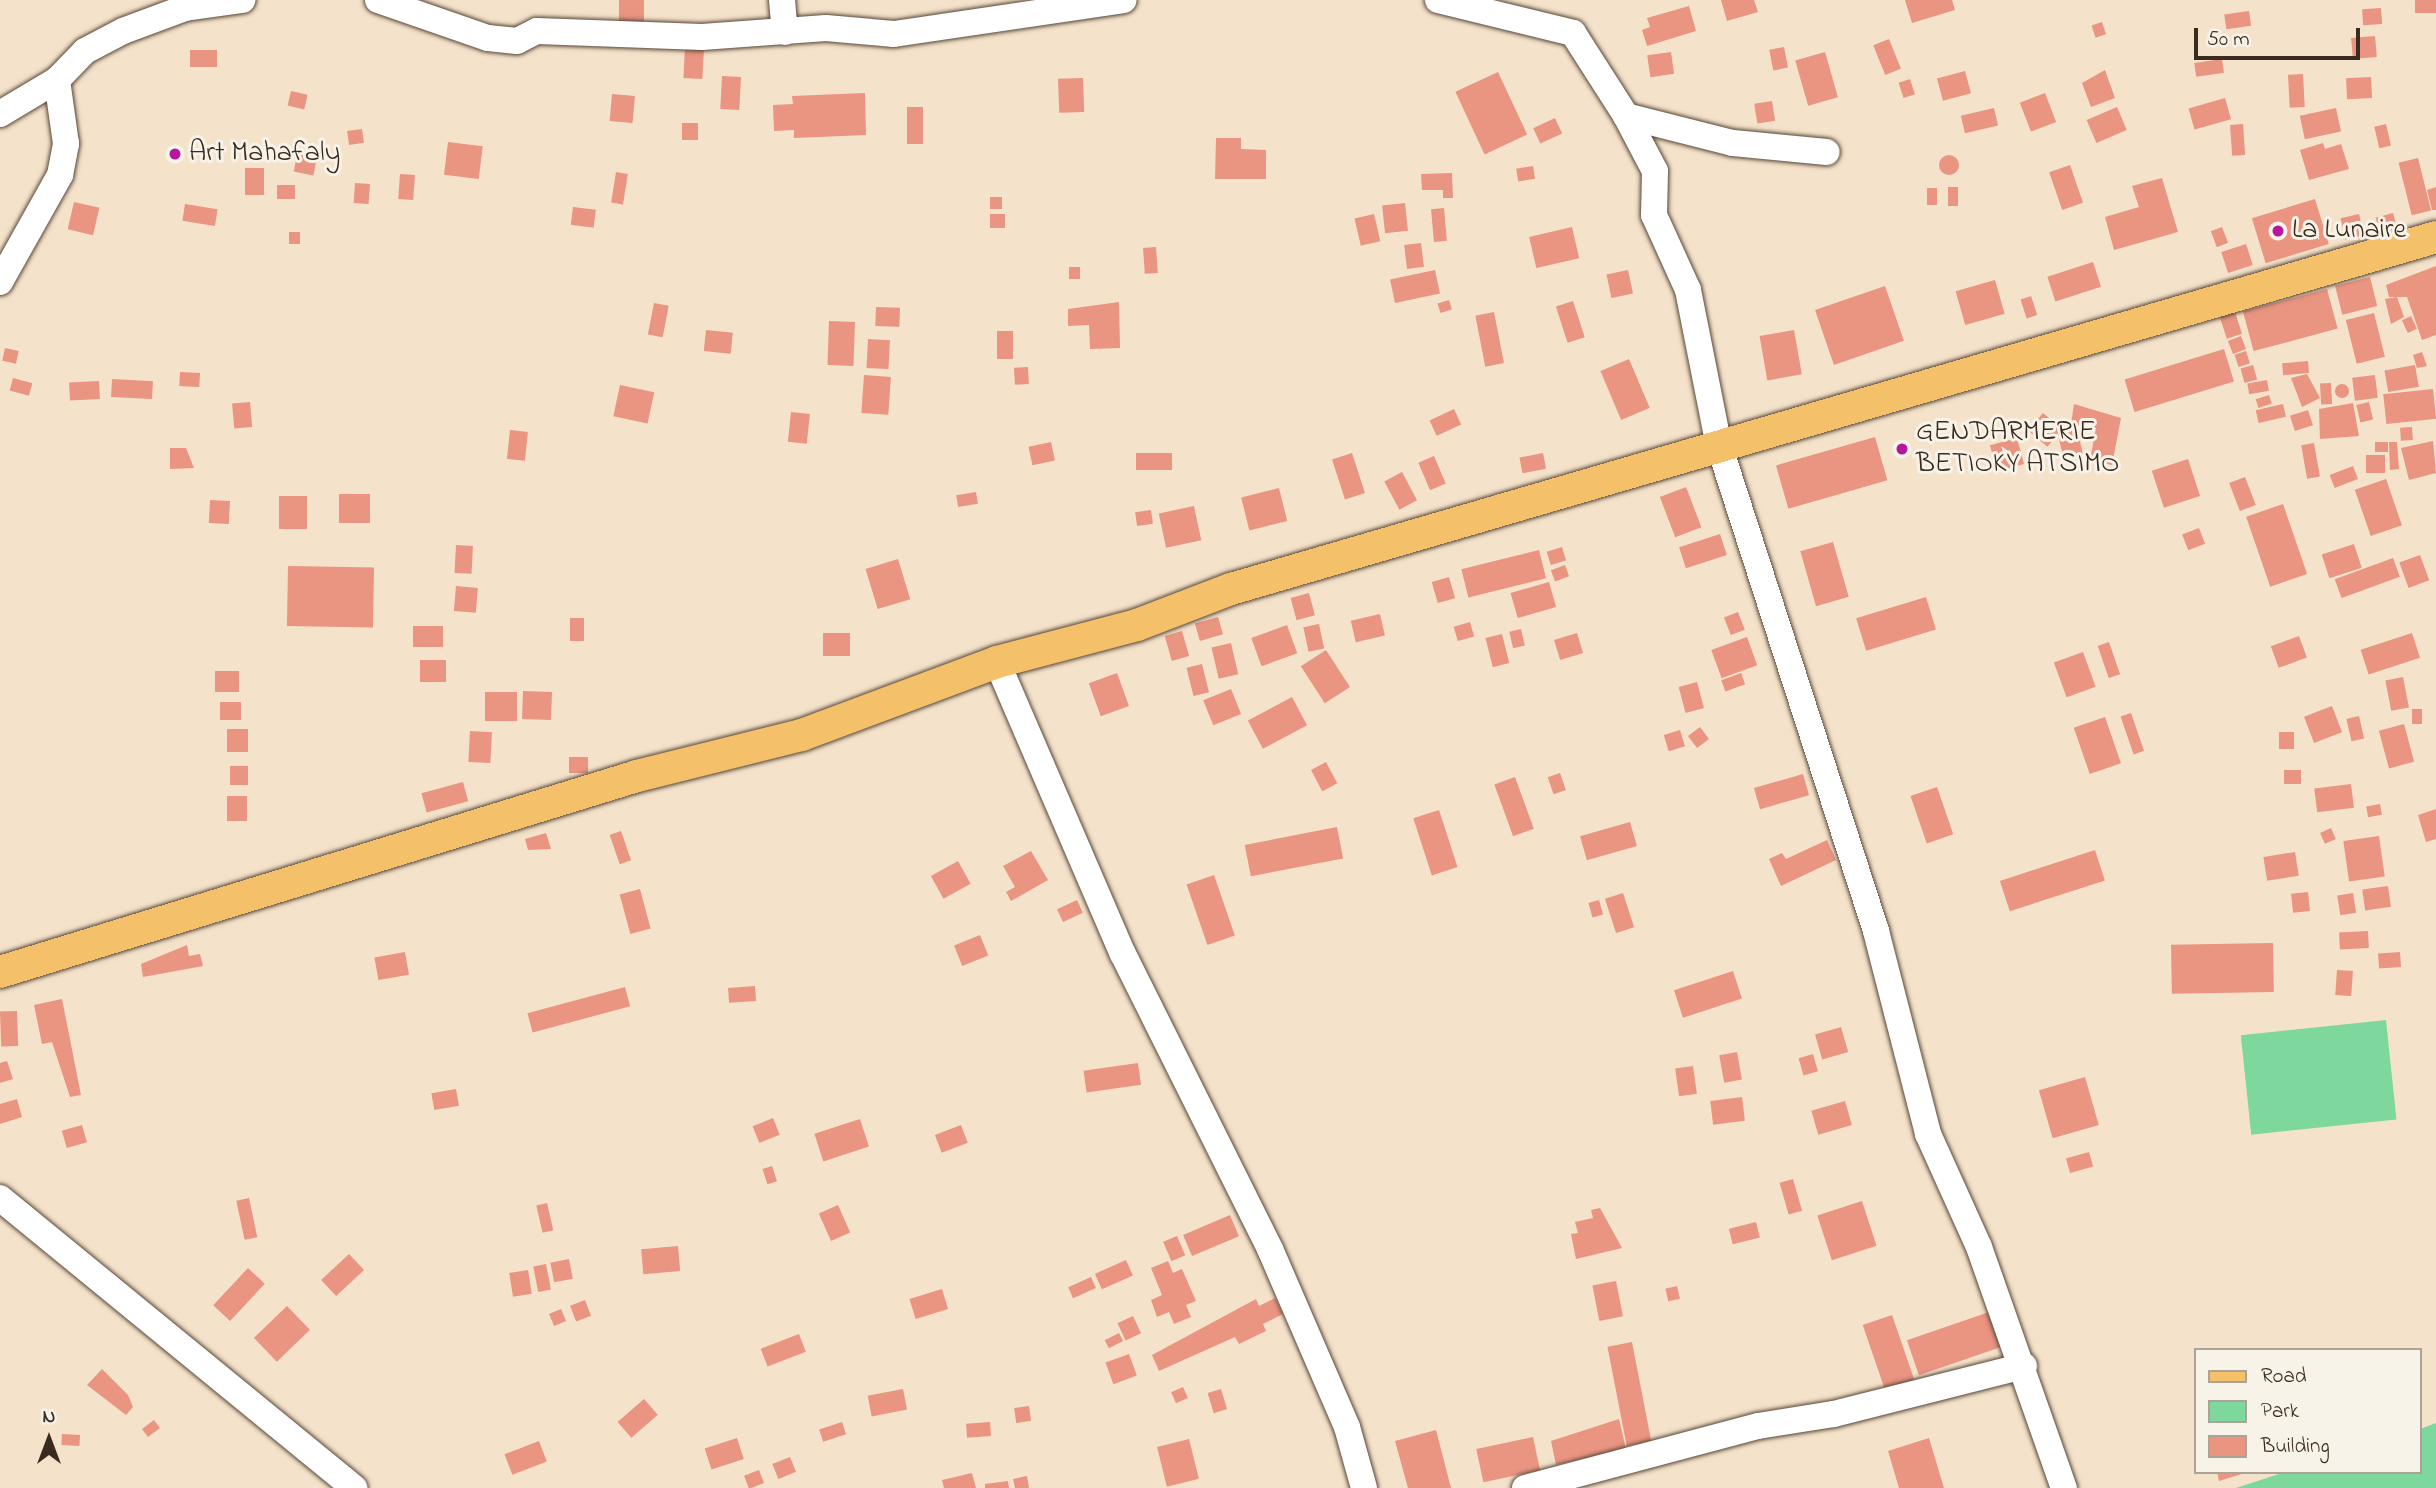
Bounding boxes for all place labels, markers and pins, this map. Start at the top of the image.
place label: Art Mahafaly [189,137,340,171]
marker: Art Mahafaly [167,146,183,162]
place label: La Lunaire [2292,214,2406,248]
marker: La Lunaire [2270,223,2286,239]
place label: GENDARMERIE BETIOKY ATSIMO [1916,416,2120,482]
marker: GENDARMERIE BETIOKY ATSIMO [1894,441,1910,457]

